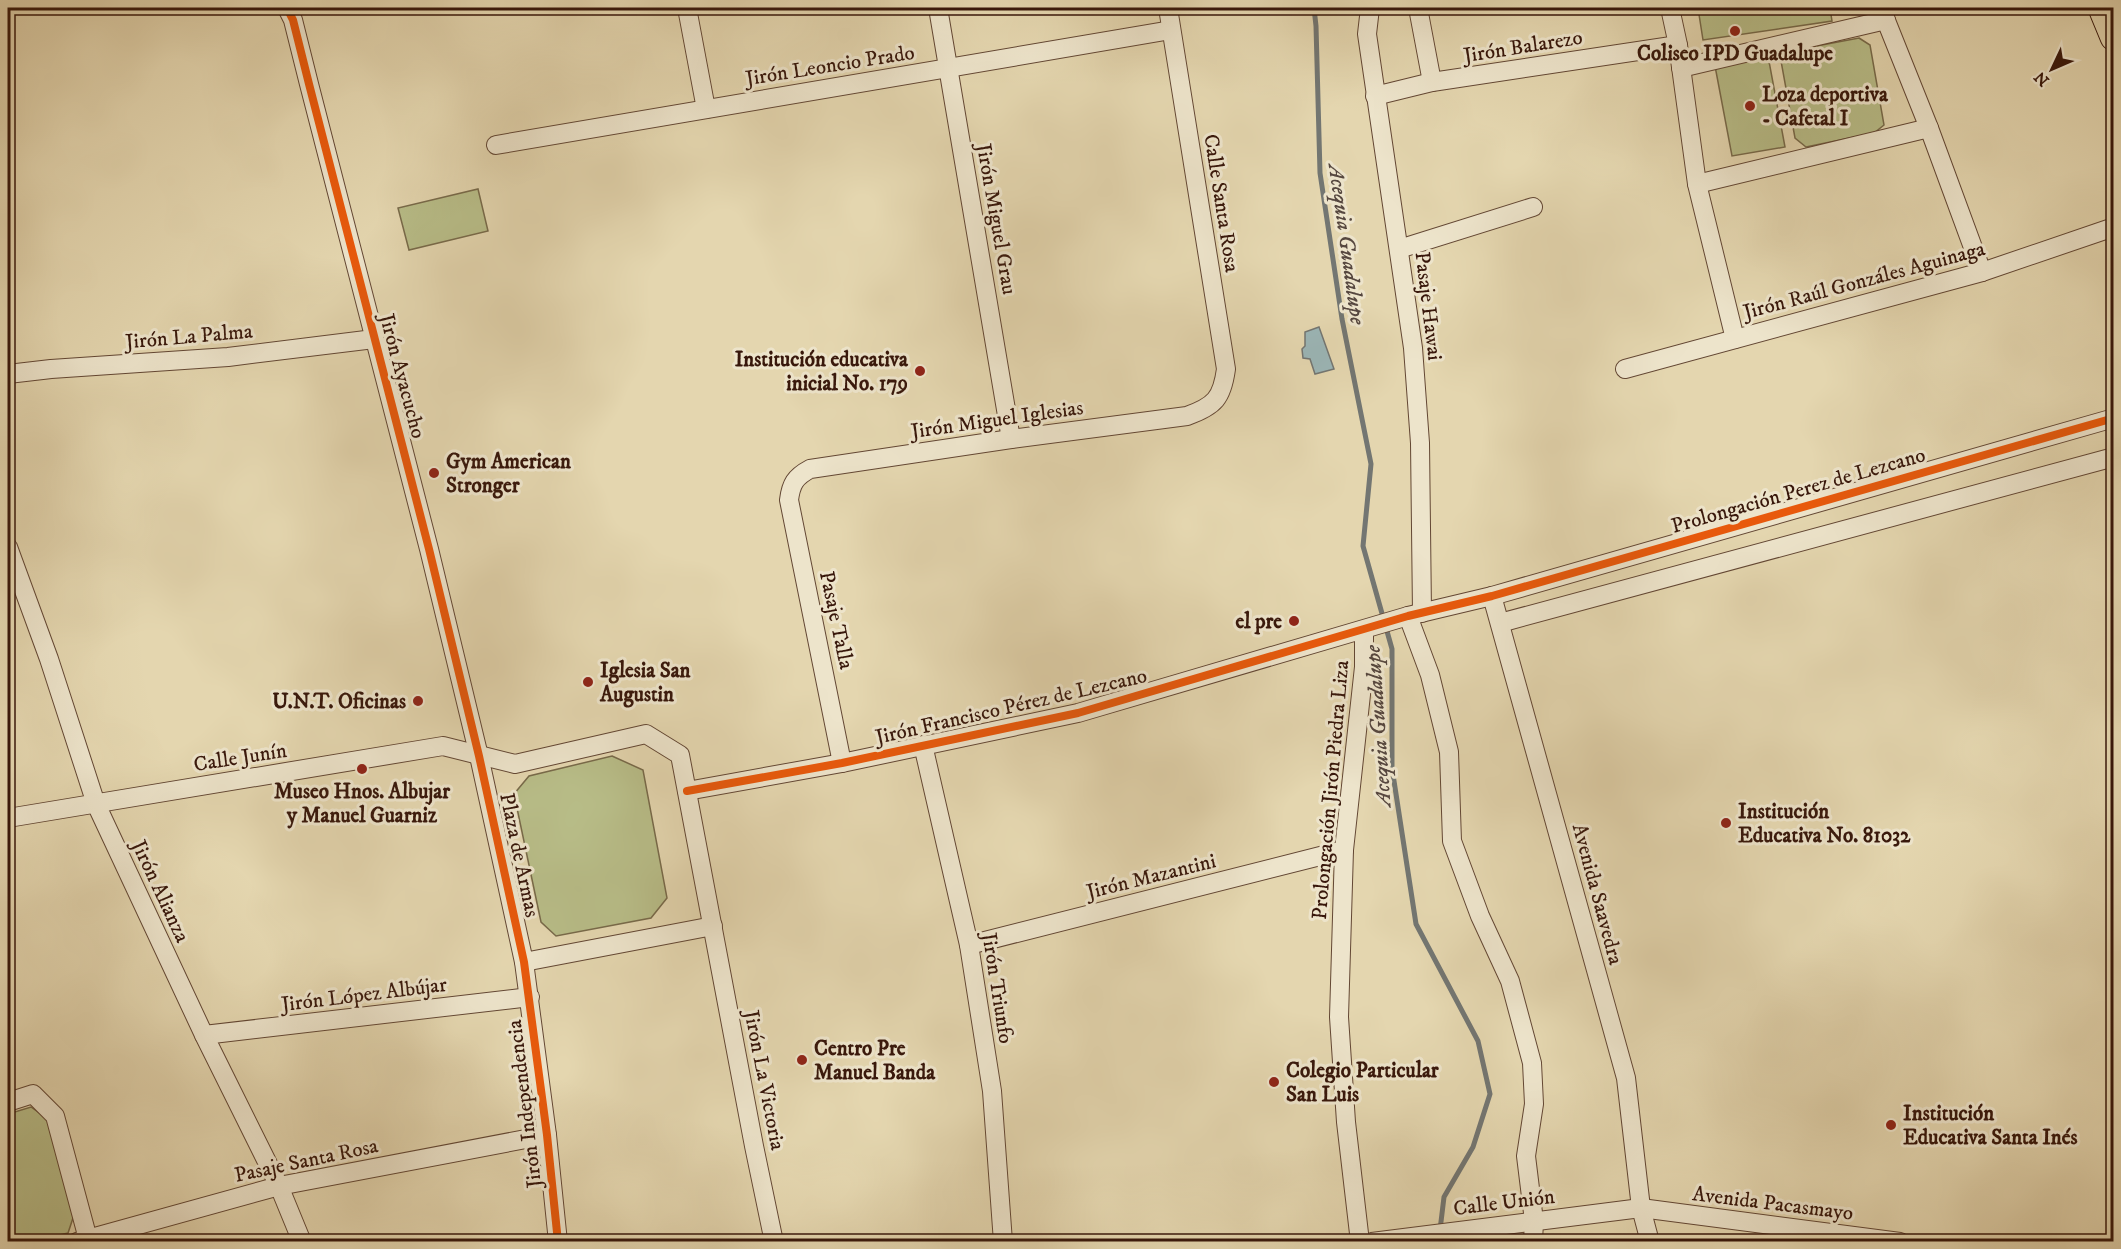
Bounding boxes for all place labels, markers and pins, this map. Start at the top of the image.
marker: Coliseo IPD Guadalupe [1728,24,1742,38]
place label: Coliseo IPD Guadalupe [1637,41,1833,67]
place label: Loza deportiva - Cafetal I [1762,82,1889,132]
marker: Loza deportiva - Cafetal I [1743,99,1757,113]
place label: Institución educativa inicial No. 179 [735,347,909,397]
marker: Institución educativa inicial No. 179 [913,364,927,378]
place label: Gym American Stronger [446,449,572,499]
marker: Gym American Stronger [427,466,441,480]
place label: el pre [1236,609,1282,635]
marker: el pre [1287,614,1301,628]
place label: Iglesia San Augustin [599,658,692,708]
marker: Iglesia San Augustin [581,675,595,689]
place label: U.N.T. Oficinas [272,689,406,715]
marker: U.N.T. Oficinas [411,694,425,708]
marker: Museo Hnos. Albujar y Manuel Guarniz [355,762,369,776]
place label: Museo Hnos. Albujar y Manuel Guarniz [274,779,451,829]
place label: Institución Educativa No. 81032 [1738,799,1911,849]
marker: Institución Educativa No. 81032 [1719,816,1733,830]
place label: Centro Pre Manuel Banda [814,1036,936,1086]
marker: Centro Pre Manuel Banda [795,1053,809,1067]
place label: Colegio Particular San Luis [1286,1058,1440,1108]
marker: Colegio Particular San Luis [1267,1075,1281,1089]
place label: Institución Educativa Santa Inés [1903,1101,2077,1151]
marker: Institución Educativa Santa Inés [1884,1118,1898,1132]

